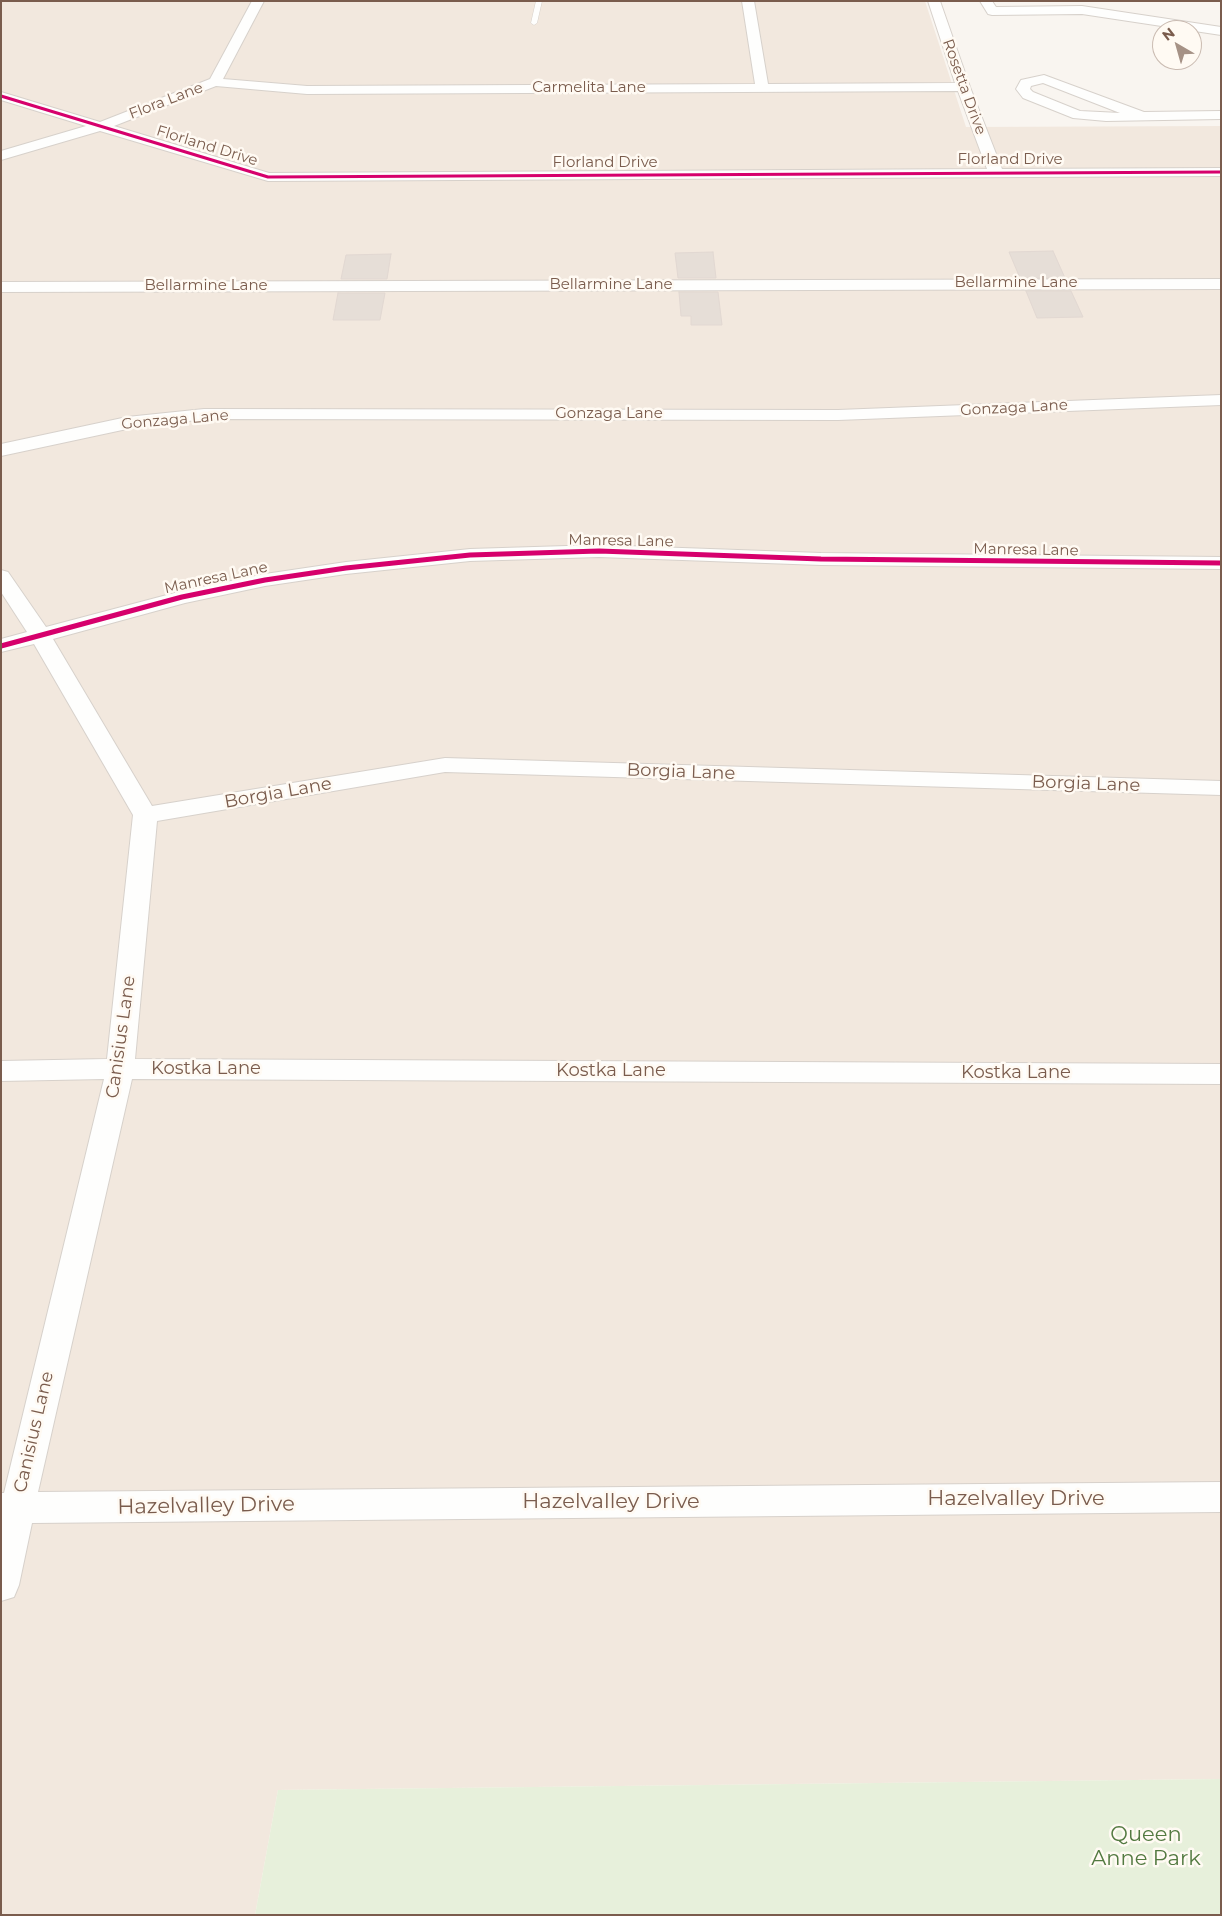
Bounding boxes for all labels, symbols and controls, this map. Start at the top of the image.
north arrow [1152,20,1202,70]
text: N [1158,23,1178,45]
street label: Rosetta Drive [938,37,990,137]
street label: Flora Lane [126,79,206,123]
street label: Carmelita Lane [532,79,646,97]
street label: Florland Drive [154,122,260,170]
street label: Florland Drive [957,151,1063,169]
street label: Florland Drive [552,154,658,172]
street label: Bellarmine Lane [954,274,1078,292]
street label: Bellarmine Lane [549,276,673,294]
street label: Bellarmine Lane [144,277,268,295]
street label: Gonzaga Lane [960,396,1068,420]
street label: Gonzaga Lane [555,405,663,423]
street label: Gonzaga Lane [121,406,229,434]
street label: Manresa Lane [568,531,674,551]
street label: Manresa Lane [973,540,1079,560]
street label: Manresa Lane [163,558,269,598]
street label: Borgia Lane [626,759,736,785]
street label: Borgia Lane [1031,771,1141,797]
street label: Borgia Lane [223,773,333,813]
street label: Canisius Lane [102,974,140,1100]
street label: Kostka Lane [151,1058,261,1080]
street label: Kostka Lane [556,1060,666,1082]
street label: Kostka Lane [961,1062,1071,1084]
street label: Canisius Lane [10,1369,58,1495]
street label: Hazelvalley Drive [927,1486,1105,1512]
street label: Hazelvalley Drive [522,1489,700,1515]
street label: Hazelvalley Drive [117,1492,295,1520]
park label: Queen Anne Park [1091,1822,1201,1872]

